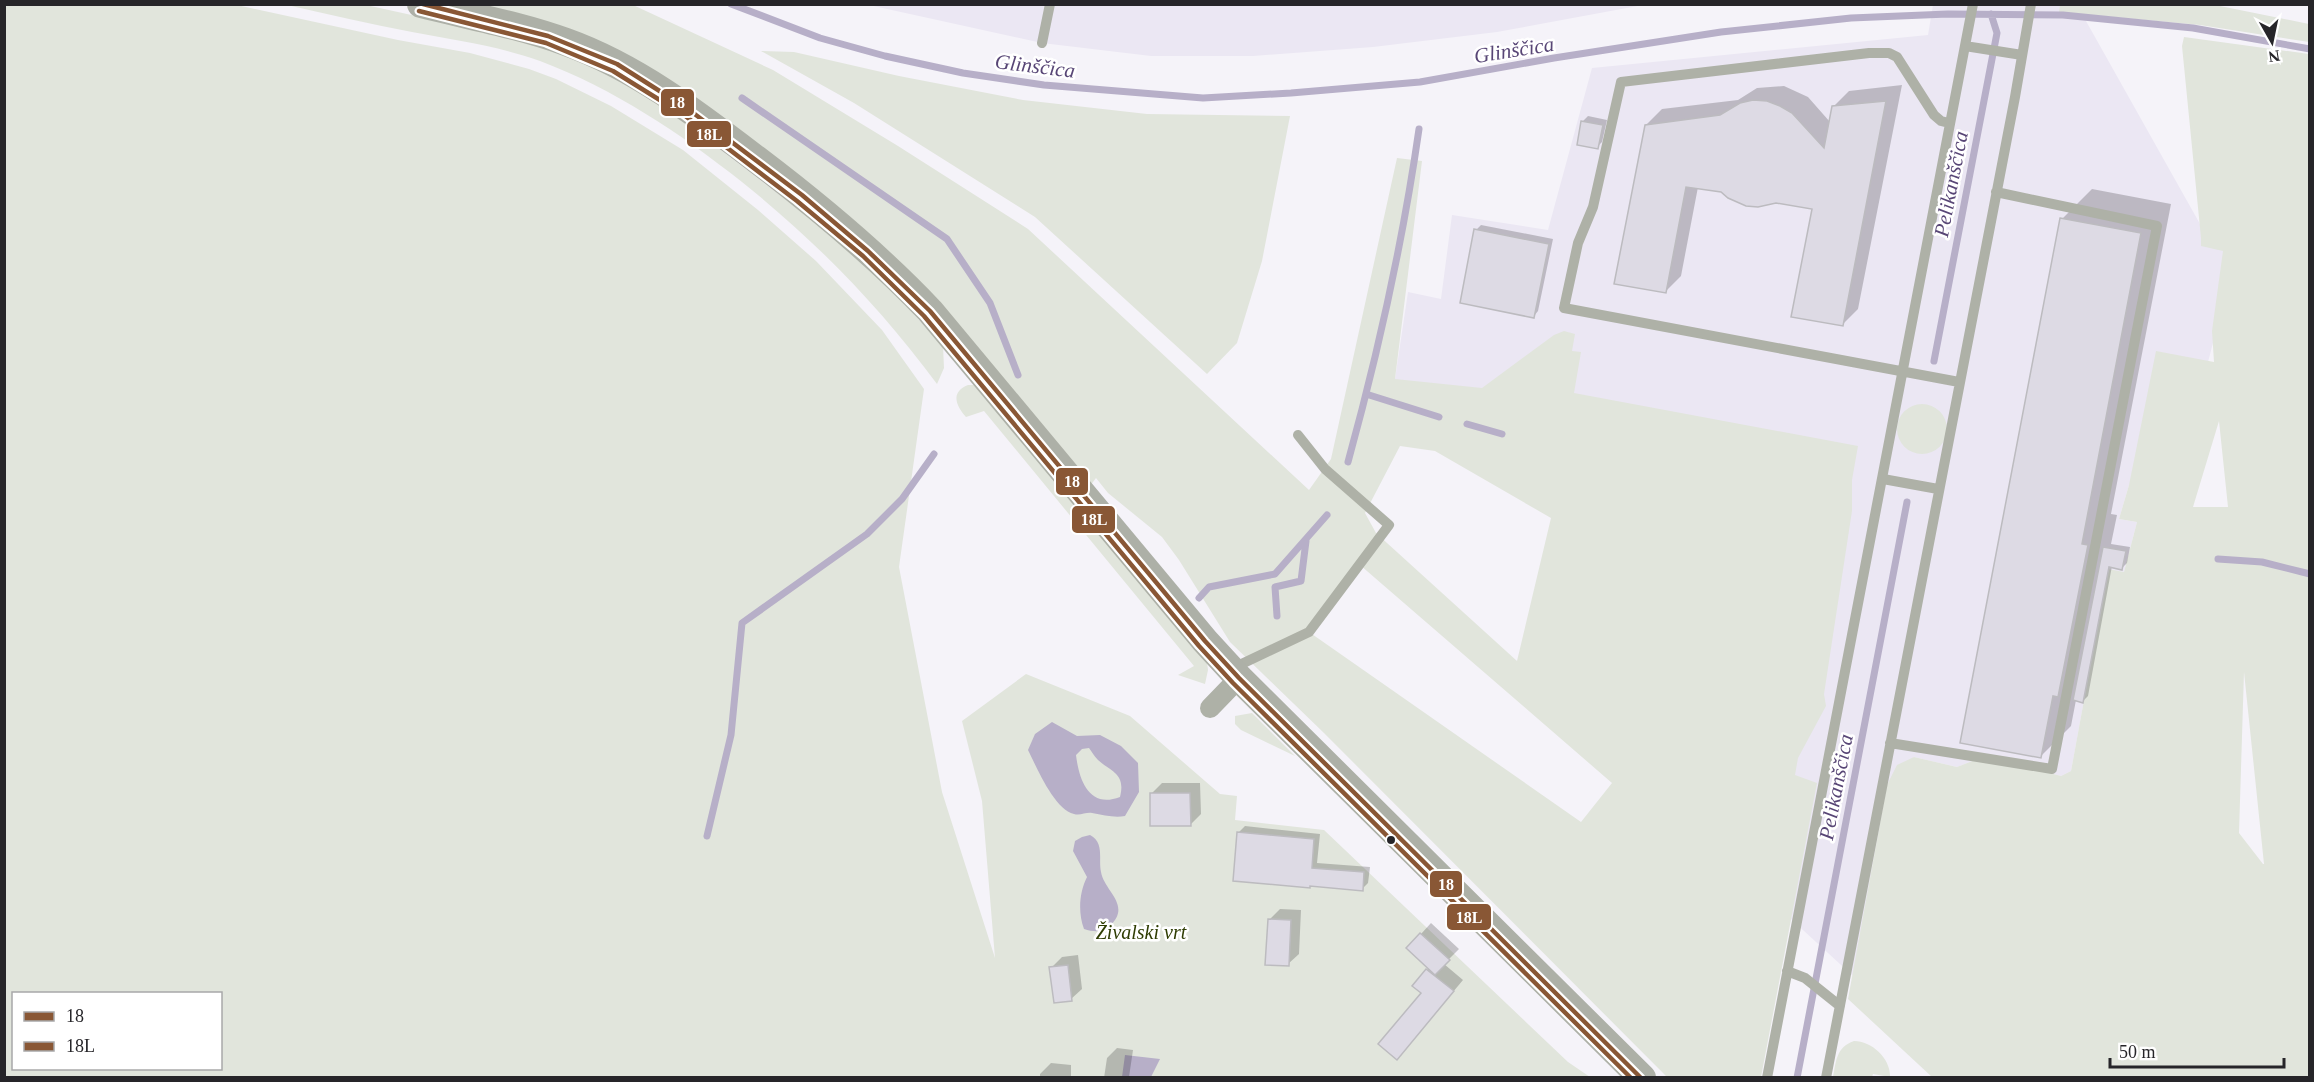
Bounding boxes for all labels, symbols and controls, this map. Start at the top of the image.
north arrow [2242,12,2302,72]
water label: Glinščica [1472,32,1556,68]
text: N [2267,47,2281,66]
water label: Glinščica [994,49,1076,83]
line badge: 18 [660,88,695,117]
text: 18 [669,94,685,111]
line badge: 18L [686,120,732,148]
text: 18L [696,126,722,143]
water label: Pelikanščica [1929,129,1973,240]
line badge: 18 [1055,467,1089,496]
text: 18 [1064,473,1080,490]
line badge: 18L [1071,505,1116,534]
text: 18L [1081,511,1107,528]
water label: Pelikanščica [1814,732,1858,843]
unlabelled marker [1385,834,1397,846]
line badge: 18 [1429,870,1463,898]
text: 18 [1438,876,1454,893]
line badge: 18L [1446,903,1492,931]
text: 18L [1456,909,1482,926]
park label: Živalski vrt [1096,921,1187,943]
legend [12,992,222,1070]
text: 18 [66,1006,84,1026]
scale bar [2110,1031,2284,1069]
text: 18L [66,1036,95,1056]
text: 50 m [2119,1042,2156,1062]

